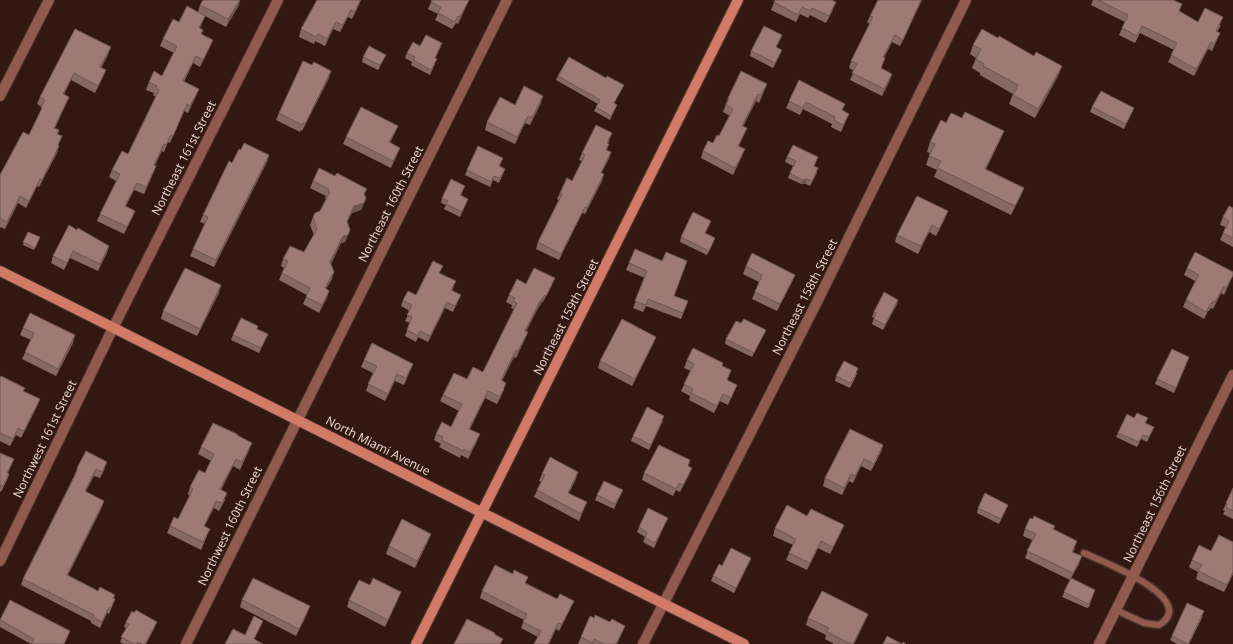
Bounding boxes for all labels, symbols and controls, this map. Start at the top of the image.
street label: Northeast 161st Street [147,98,220,218]
street label: Northeast 160th Street [354,143,427,265]
street label: Northeast 158th Street [768,236,841,358]
street label: Northeast 159th Street [529,256,602,378]
street label: Northwest 161st Street [9,377,81,501]
street label: North Miami Avenue [323,412,434,479]
street label: Northeast 156th Street [1119,442,1190,565]
street label: Northwest 160th Street [193,463,266,588]

